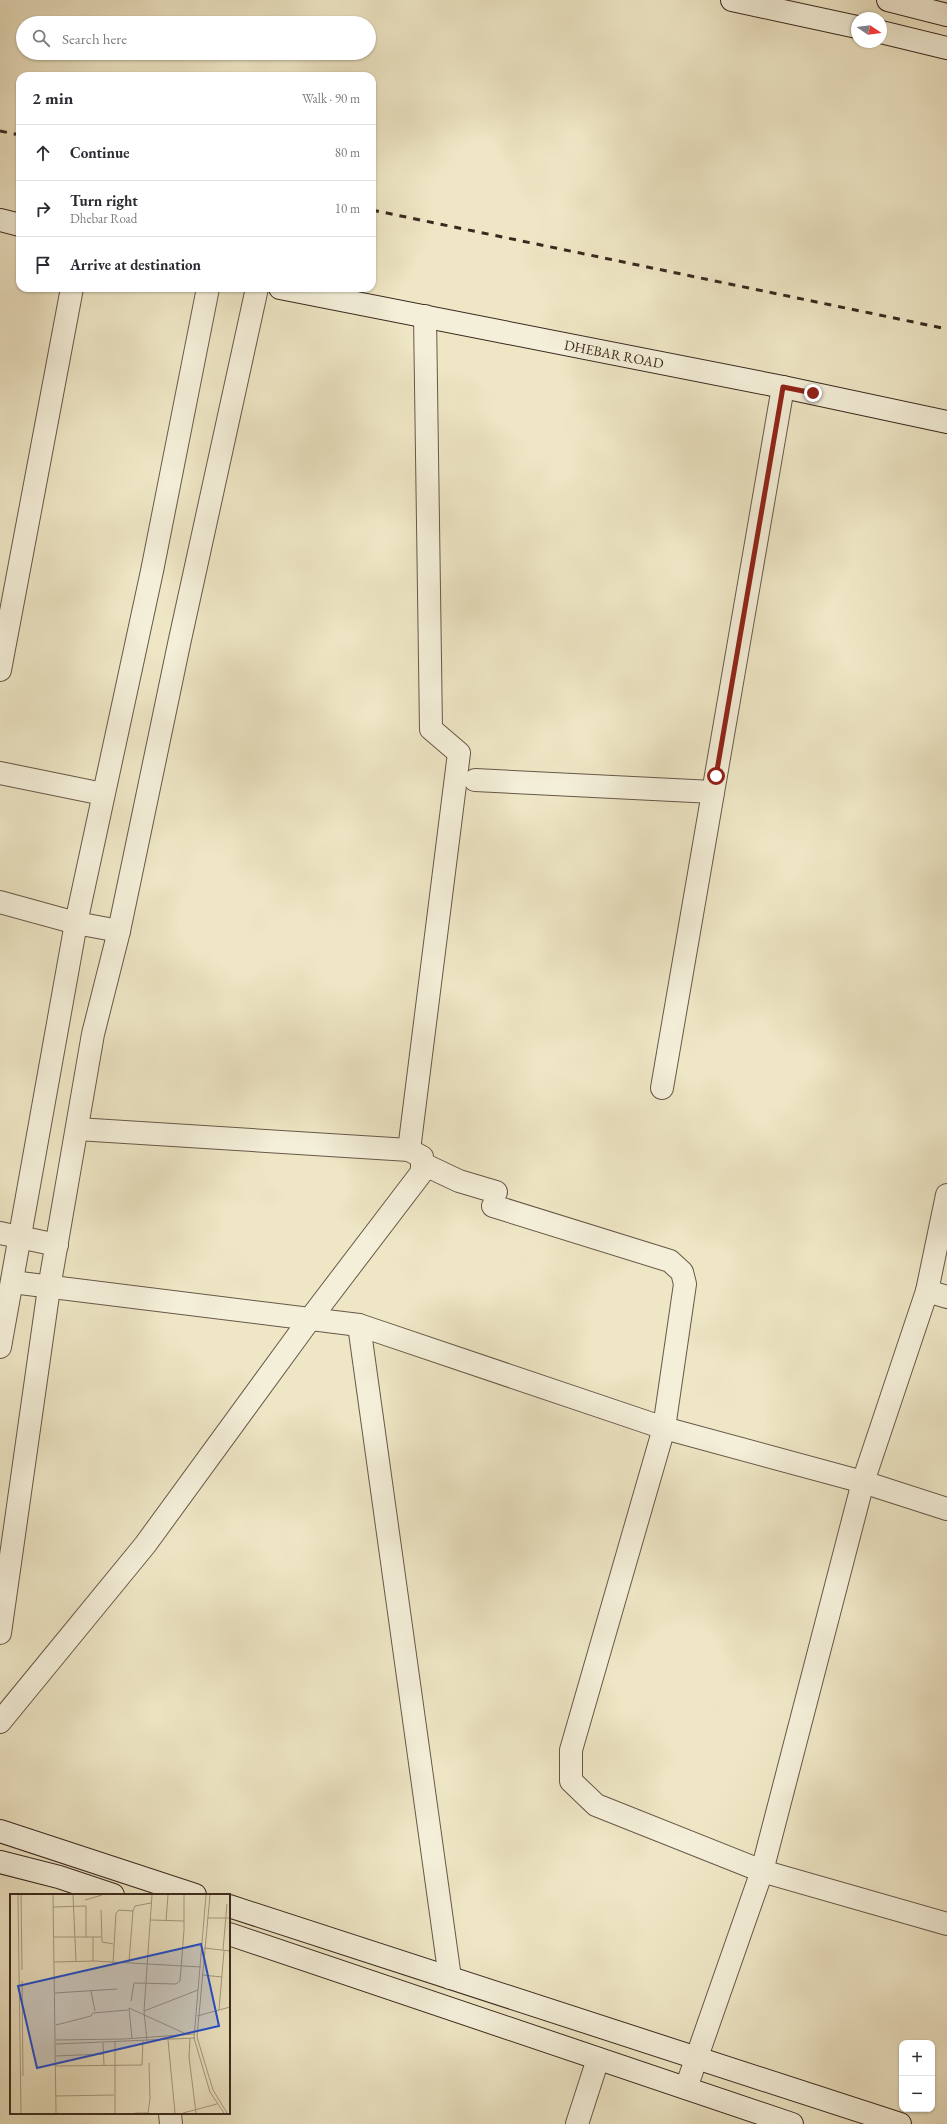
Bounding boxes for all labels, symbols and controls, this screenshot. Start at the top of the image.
north arrow [851,12,887,48]
search box [16,16,376,60]
icon: search [30,27,52,49]
text: Search here [62,29,127,48]
text: 2 min [32,87,73,109]
text: Walk · 90 m [302,90,360,107]
icon: ahead [32,142,54,164]
text: Continue [70,143,130,162]
text: 80 m [335,144,360,161]
text: Turn right [70,191,138,210]
icon: right [32,198,54,220]
text: 10 m [335,200,360,217]
text: Dhebar Road [70,210,137,227]
icon: arrive [32,254,54,276]
text: Arrive at destination [70,255,201,274]
street label: DHEBAR ROAD [563,336,666,373]
route end [804,384,822,402]
route start [707,767,725,785]
inset map [10,1894,230,2114]
map controls [899,2040,935,2112]
button: + [899,2040,935,2076]
button: − [899,2076,935,2112]

